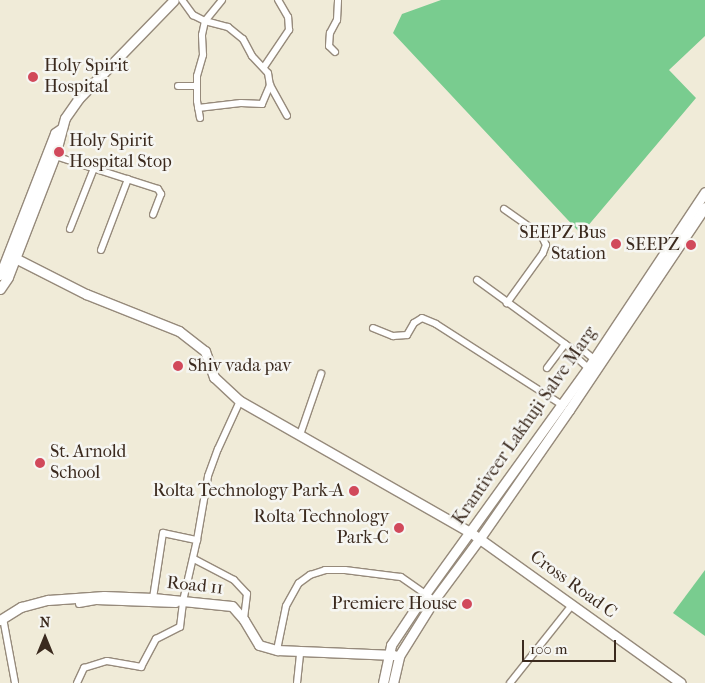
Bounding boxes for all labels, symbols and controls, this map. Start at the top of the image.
place label: Holy Spirit Hospital [44,56,129,98]
marker: Holy Spirit Hospital [26,70,40,84]
place label: Holy Spirit Hospital Stop [69,131,172,173]
marker: Holy Spirit Hospital Stop [53,146,65,158]
place label: SEEPZ Bus Station [519,223,606,266]
place label: SEEPZ [626,234,680,256]
marker: SEEPZ Bus Station [610,238,622,250]
marker: SEEPZ [684,238,698,252]
street label: Krantiveer Lakhuji Salve Marg [448,323,602,529]
place label: Shiv vada pav [188,355,291,377]
marker: Shiv vada pav [172,360,184,372]
place label: St. Arnold School [50,442,126,484]
marker: St. Arnold School [34,457,46,469]
place label: Rolta Technology Park-A [153,480,344,502]
marker: Rolta Technology Park-A [348,485,360,497]
place label: Rolta Technology Park-C [254,507,389,550]
marker: Rolta Technology Park-C [393,522,405,534]
street label: Cross Road C [525,546,621,624]
street label: Road 11 [166,572,224,600]
place label: Premiere House [332,593,457,615]
marker: Premiere House [461,598,473,610]
north arrow [20,613,70,663]
text: N [40,614,50,631]
scale bar [525,630,619,662]
text: 100 m [530,640,568,658]

